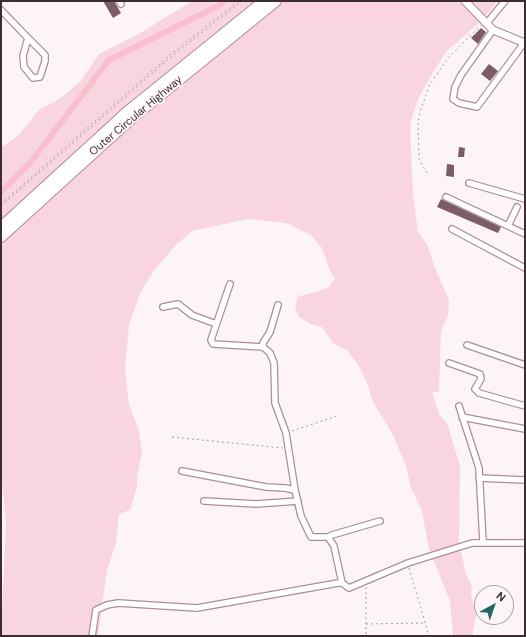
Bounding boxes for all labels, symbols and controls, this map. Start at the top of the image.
street label: Outer Circular Highway [87,73,185,159]
north arrow [474,585,514,625]
text: N [493,589,509,605]

